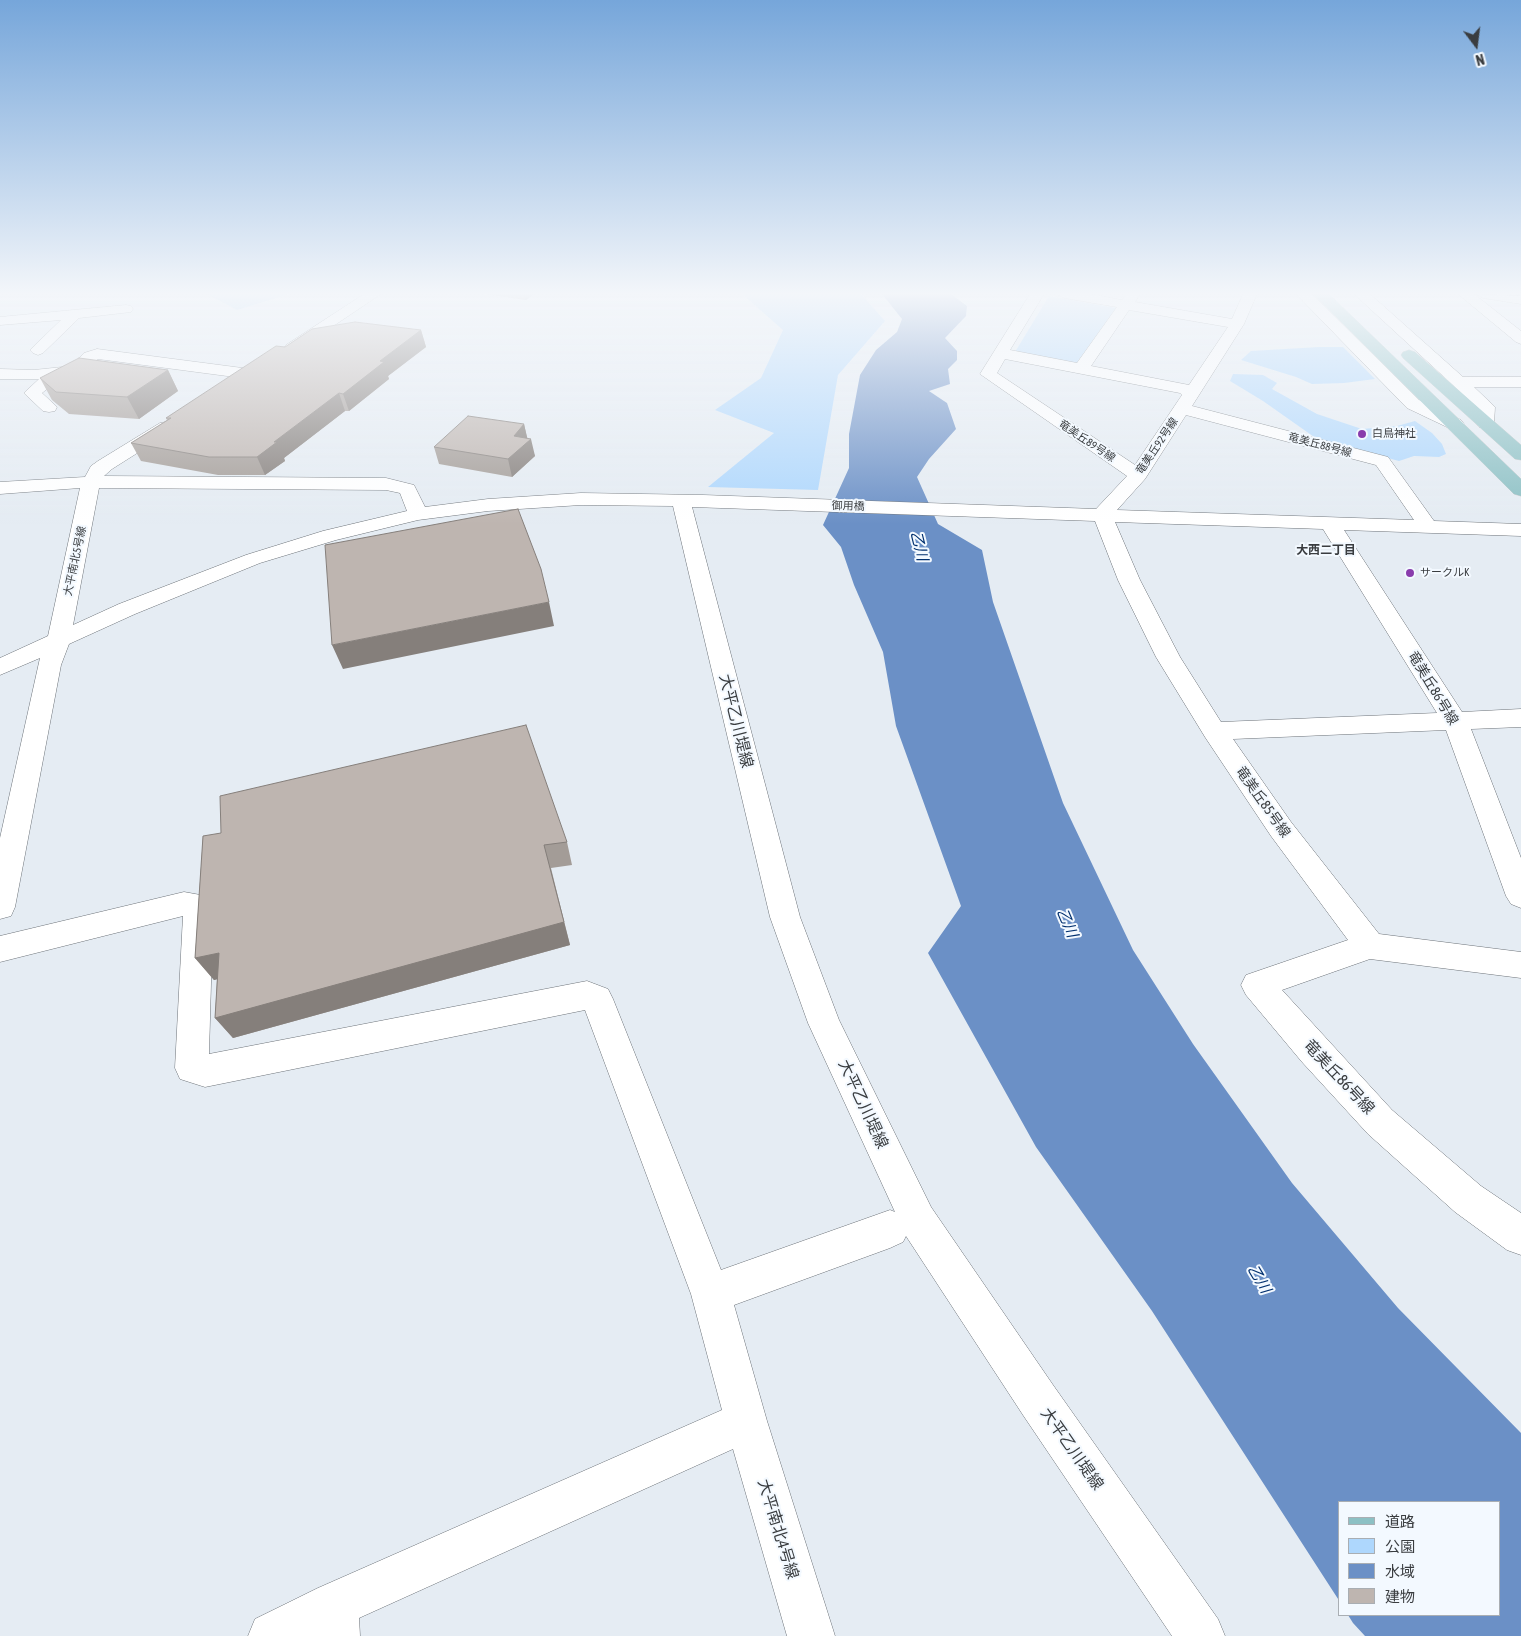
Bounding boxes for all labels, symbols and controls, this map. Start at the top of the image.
north arrow [1451,20,1501,70]
text: N [1474,51,1486,68]
street label: 竜美丘92号線 [1133,415,1181,477]
street label: 竜美丘89号線 [1056,417,1118,465]
place label: 白鳥神社 [1372,427,1416,441]
marker: 白鳥神社 [1356,428,1368,440]
street label: 竜美丘88号線 [1287,430,1353,460]
street label: 御用橋 [831,499,865,513]
street label: 大平南北5号線 [61,525,89,597]
water label: 乙川 [907,529,931,563]
district label: 大西二丁目 [1296,543,1356,557]
place label: サークルK [1420,566,1469,580]
marker: サークルK [1404,567,1416,579]
street label: 竜美丘86号線 [1404,648,1462,728]
street label: 大平乙川堤線 [715,672,757,770]
street label: 竜美丘85号線 [1232,763,1294,841]
water label: 乙川 [1053,906,1081,940]
street label: 竜美丘86号線 [1300,1036,1378,1118]
street label: 大平乙川堤線 [834,1056,892,1152]
water label: 乙川 [1244,1262,1274,1296]
street label: 大平乙川堤線 [1037,1404,1107,1494]
street label: 大平南北4号線 [754,1477,802,1581]
legend [1338,1501,1501,1616]
text: 道路 [1385,1513,1415,1530]
text: 公園 [1385,1538,1415,1555]
text: 水域 [1385,1563,1415,1580]
text: 建物 [1385,1588,1415,1605]

